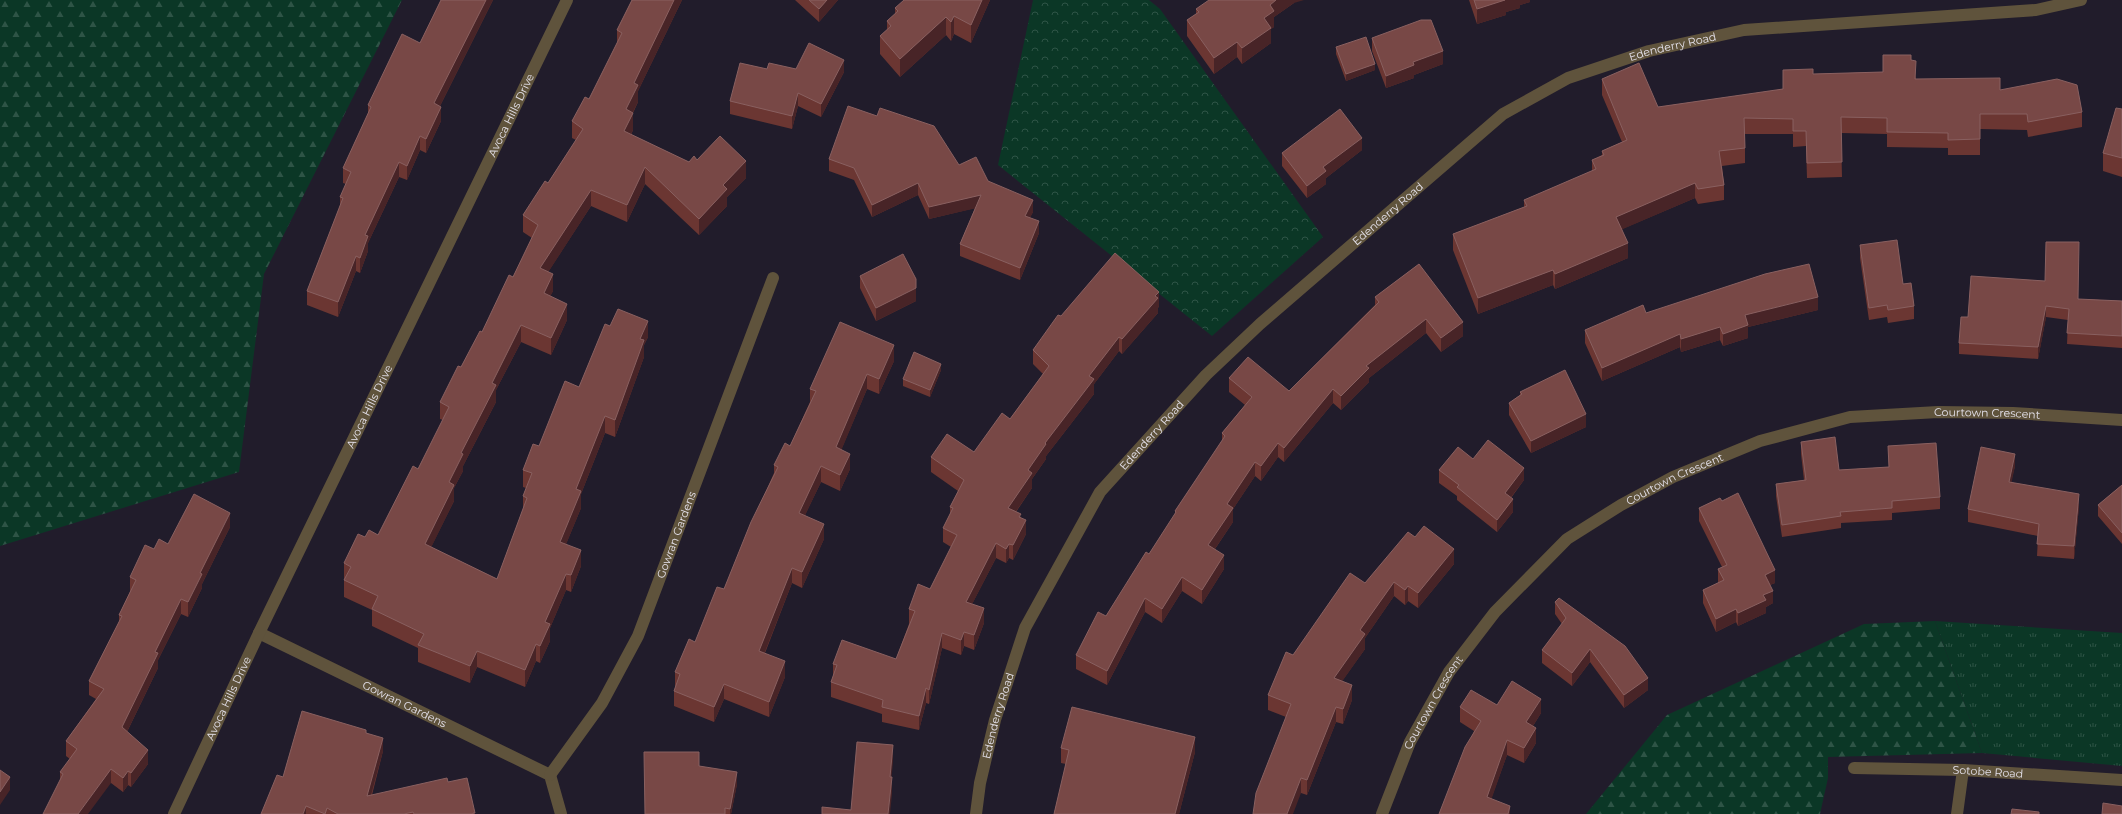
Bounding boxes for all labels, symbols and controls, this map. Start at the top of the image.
street label: Edenderry Road [1627,29,1717,64]
street label: Avoca Hills Drive [485,71,537,159]
street label: Edenderry Road [1349,179,1426,248]
street label: Avoca Hills Drive [343,362,396,450]
street label: Edenderry Road [1116,397,1187,473]
street label: Courtown Crescent [1934,405,2041,422]
street label: Courtown Crescent [1623,450,1726,508]
street label: Gowran Gardens [653,489,699,580]
street label: Courtown Crescent [1401,652,1466,751]
street label: Avoca Hills Drive [203,654,254,742]
street label: Edenderry Road [979,671,1017,760]
street label: Gowran Gardens [360,678,450,731]
street label: Sotobe Road [1953,763,2024,781]

